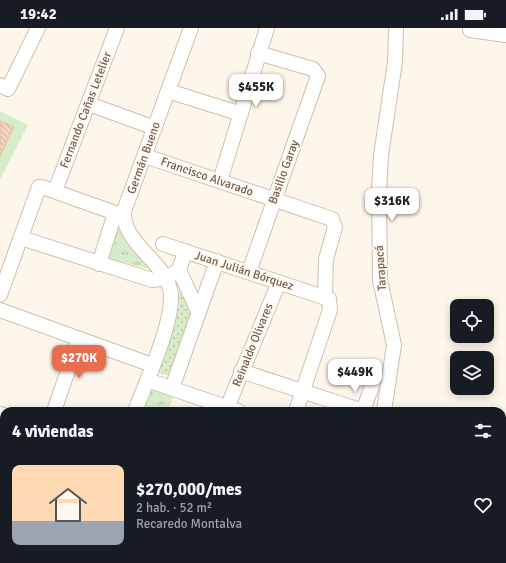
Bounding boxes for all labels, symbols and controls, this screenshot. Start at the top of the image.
text: 19:42 [20,5,57,23]
street label: Fernando Cañas Letelier [57,49,115,170]
pin: $455K [228,74,284,108]
text: $455K [238,79,274,95]
street label: Germán Bueno [124,120,164,196]
street label: Basilio Garay [265,138,303,206]
street label: Francisco Alvarado [159,154,255,200]
pin: $316K [364,188,420,222]
text: $316K [374,193,410,209]
street label: Tarapacá [372,245,390,291]
street label: Juan Julián Bórquez [193,248,295,294]
map controls [450,299,494,395]
button: locate [450,299,494,343]
street label: Reinaldo Olivares [229,301,277,389]
pin: $270K [51,345,107,379]
text: $270K [61,350,97,366]
button: layers [450,351,494,395]
pin: $449K [327,359,383,393]
text: $449K [337,364,373,380]
icon: filters [472,420,494,442]
text: 4 viviendas [12,421,94,442]
text: $270,000/mes [136,479,242,500]
icon: home [44,481,92,529]
icon: heart [472,494,494,516]
text: 2 hab. · 52 m² [136,500,212,516]
text: Recaredo Montalva [136,516,242,532]

